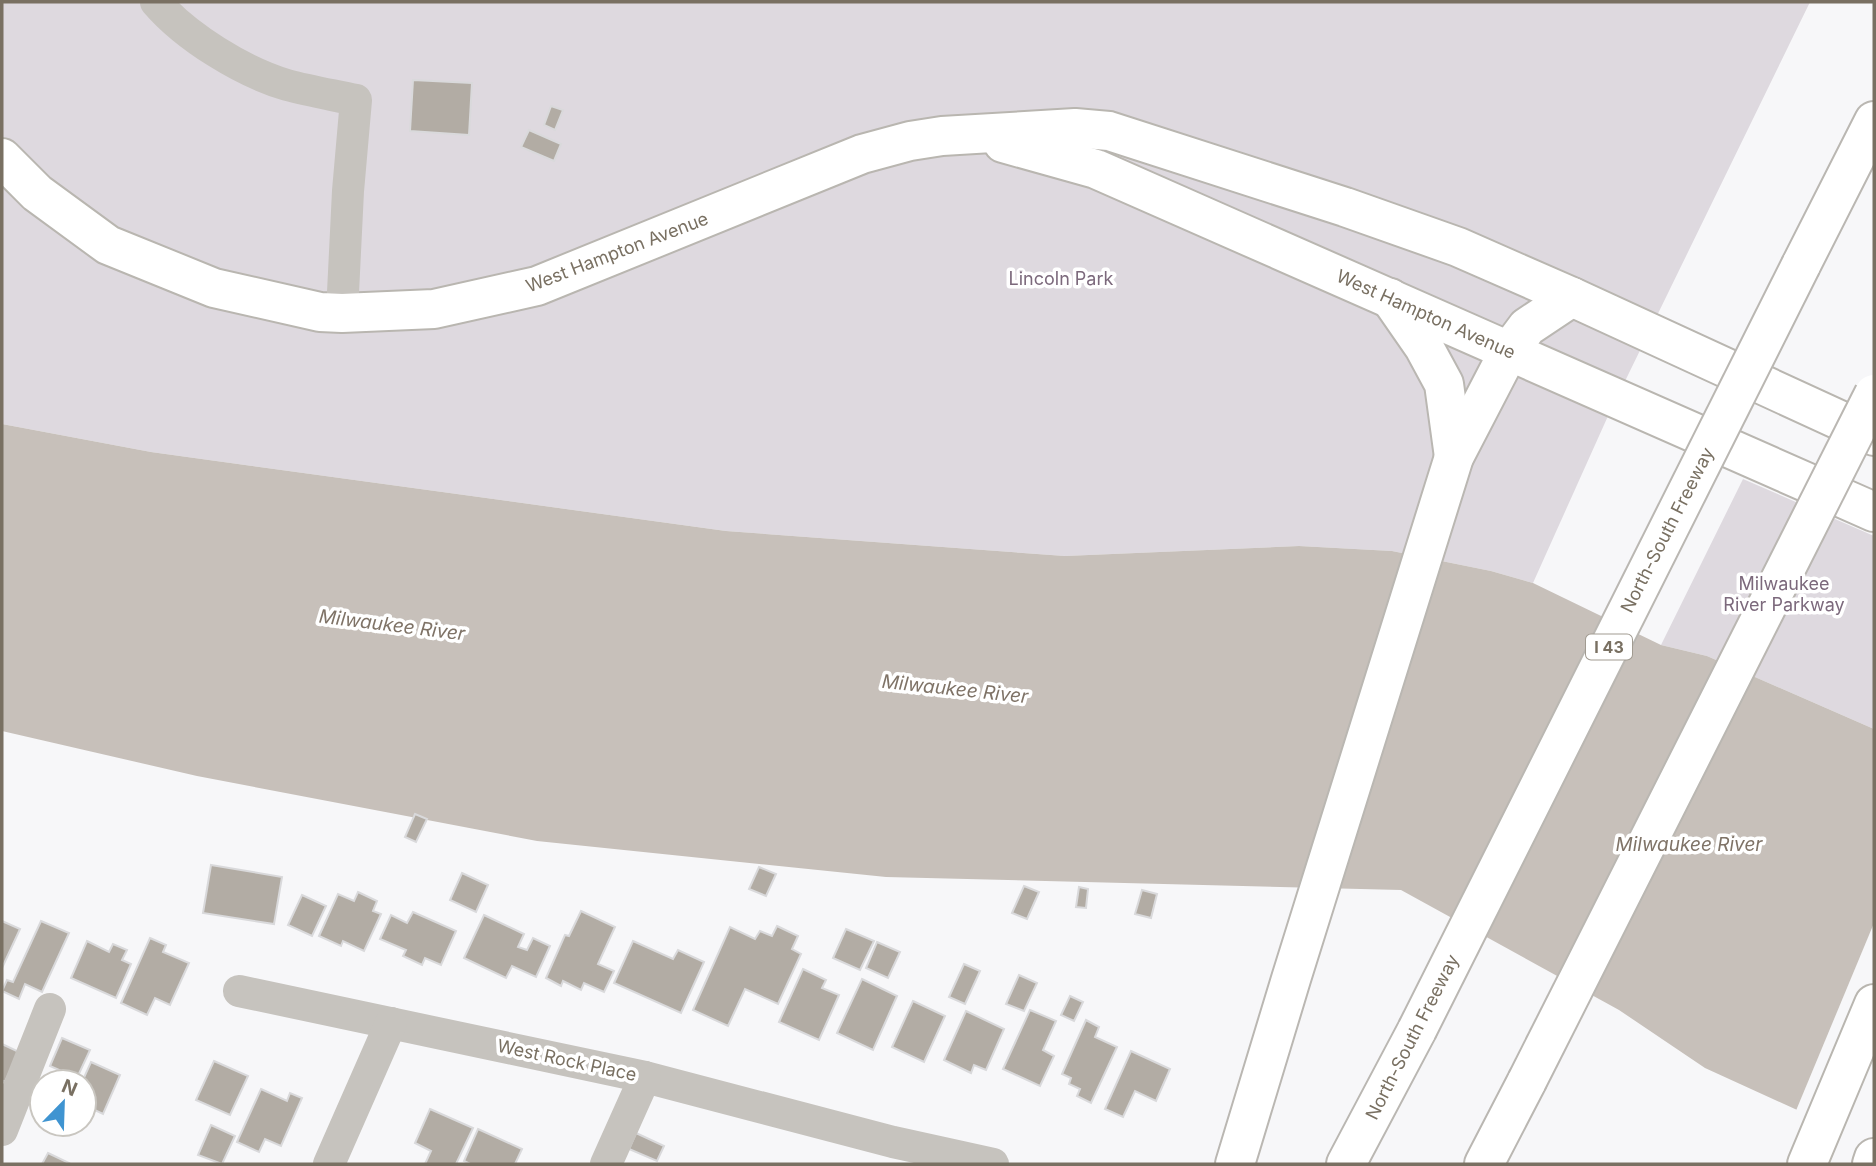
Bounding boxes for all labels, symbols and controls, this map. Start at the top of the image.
street label: West Hampton Avenue [523,208,711,296]
street label: West Hampton Avenue [1333,265,1519,363]
park label: Lincoln Park [1009,268,1114,289]
street label: North-South Freeway [1616,444,1718,616]
park label: Milwaukee River Parkway [1723,573,1845,615]
water label: Milwaukee River [318,605,467,645]
road number: I 43 [1586,634,1632,660]
water label: Milwaukee River [881,670,1030,708]
water label: Milwaukee River [1616,833,1763,856]
street label: North-South Freeway [1361,951,1463,1123]
street label: West Rock Place [495,1035,639,1085]
north arrow [28,1068,98,1138]
text: N [58,1074,81,1101]

